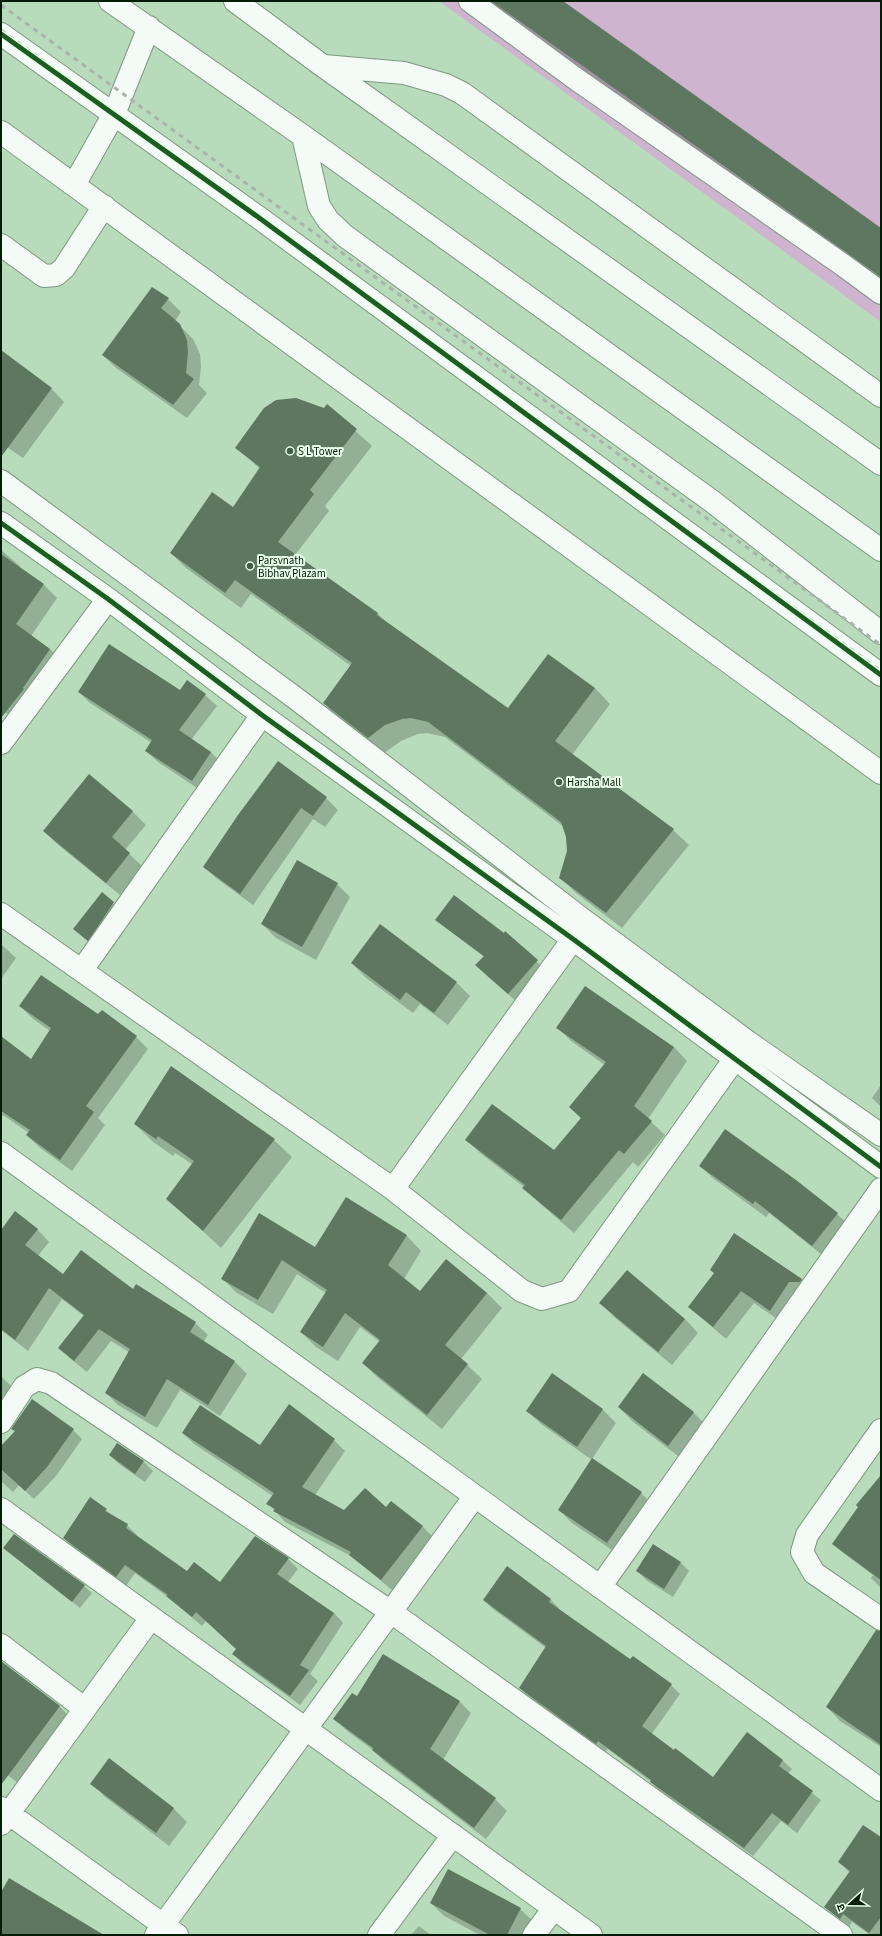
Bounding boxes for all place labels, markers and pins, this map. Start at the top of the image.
place label: S L Tower [298,444,342,459]
marker: S L Tower [285,446,295,456]
place label: Parsvnath Bibhav Plazam [258,553,326,581]
marker: Parsvnath Bibhav Plazam [245,561,255,571]
place label: Harsha Mall [567,775,621,790]
marker: Harsha Mall [554,777,564,787]

